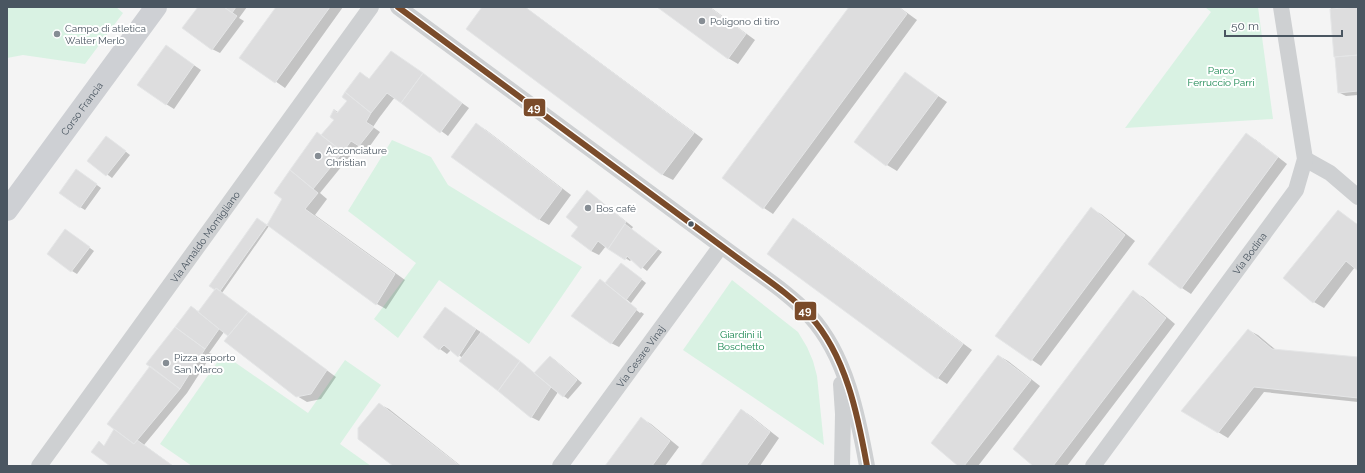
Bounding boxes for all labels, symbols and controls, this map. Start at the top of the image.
scale bar [1225,12,1342,38]
marker: Poligono di tiro [697,16,707,26]
place label: Poligono di tiro [710,16,779,27]
text: 50 m [1231,19,1259,33]
place label: Campo di atletica Walter Merlo [65,23,146,46]
marker: Campo di atletica Walter Merlo [52,29,62,39]
park label: Parco Ferruccio Parri [1188,65,1254,88]
street label: Corso Francia [58,80,105,137]
line badge: 49 [523,98,546,117]
text: 49 [528,102,541,115]
place label: Acconciature Christian [326,145,387,168]
marker: Acconciature Christian [313,151,323,161]
street label: Via Arnaldo Momigliano [168,189,242,285]
marker: Bos café [583,203,593,213]
place label: Bos café [596,203,636,214]
unlabelled marker [686,219,696,229]
street label: Via Bodina [1230,230,1268,276]
line badge: 49 [794,301,817,321]
text: 49 [799,305,812,318]
street label: Via Cesare Vinaj [614,323,667,389]
park label: Giardini il Boschetto [717,329,765,352]
place label: Pizza asporto San Marco [174,352,235,375]
marker: Pizza asporto San Marco [161,358,171,368]

